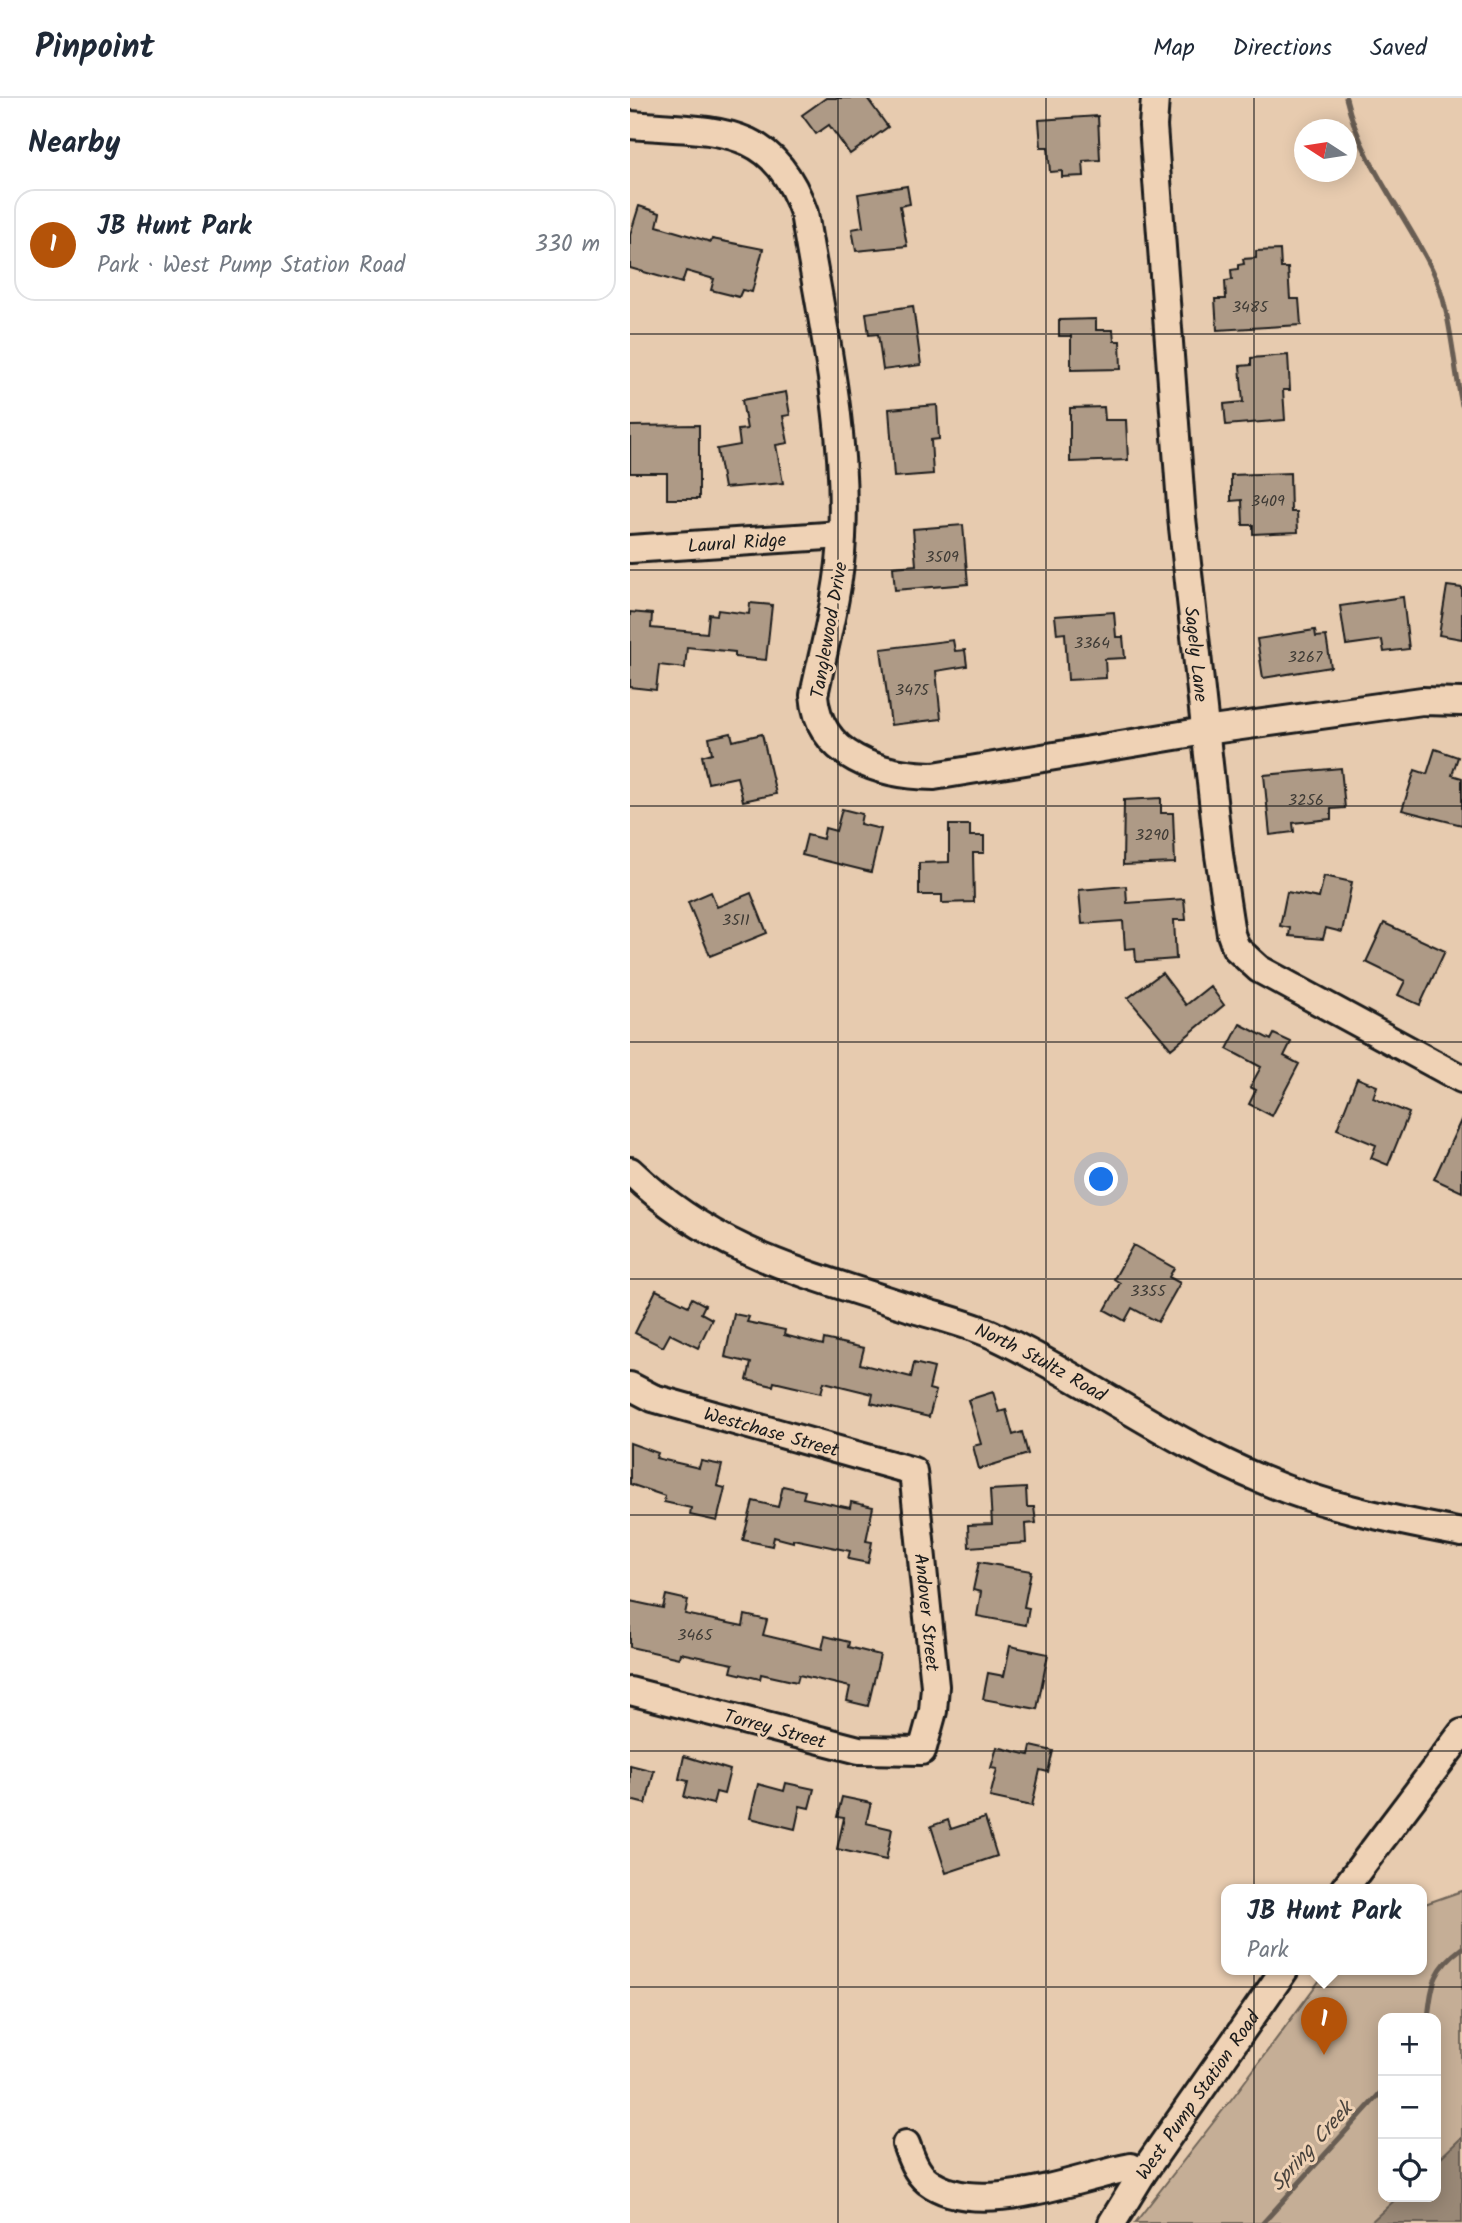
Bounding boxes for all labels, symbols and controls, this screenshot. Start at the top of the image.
text: Pinpoint [35,22,155,75]
text: Map [1153,29,1195,68]
text: Directions [1233,29,1332,68]
text: Saved [1370,29,1427,68]
north arrow [1294,119,1357,182]
text: Nearby [28,120,120,168]
text: JB Hunt Park [97,206,251,248]
text: 1 [50,227,56,263]
text: 330 m [535,227,600,263]
text: Park · West Pump Station Road [97,248,405,284]
house number: 3485 [1232,295,1269,320]
house number: 3409 [1251,489,1285,514]
street label: Laural Ridge [687,526,788,562]
house number: 3509 [925,545,959,570]
street label: Tanglewood Drive [803,559,857,701]
street label: Sagely Lane [1175,605,1215,704]
house number: 3364 [1074,631,1110,656]
house number: 3267 [1288,645,1323,670]
house number: 3475 [895,678,930,703]
house number: 3256 [1288,788,1324,813]
house number: 3290 [1135,823,1169,848]
house number: 3511 [722,908,750,933]
your location [1084,1162,1118,1196]
house number: 3355 [1130,1279,1167,1304]
street label: North Stultz Road [970,1316,1112,1411]
street label: Westchase Street [700,1400,843,1467]
street label: Andover Street [905,1552,946,1674]
house number: 3465 [677,1623,714,1648]
street label: Torrey Street [720,1702,830,1758]
popup [1221,1884,1427,1975]
text: JB Hunt Park [1247,1891,1401,1933]
text: Park [1247,1933,1289,1969]
pin: 1 [1301,1997,1347,2055]
street label: West Pump Station Road [1129,2005,1269,2187]
map controls [1378,2013,1441,2202]
button: + [1378,2013,1441,2076]
button: − [1378,2076,1441,2139]
water label: Spring Creek [1263,2092,1364,2199]
button: locate [1378,2139,1441,2202]

